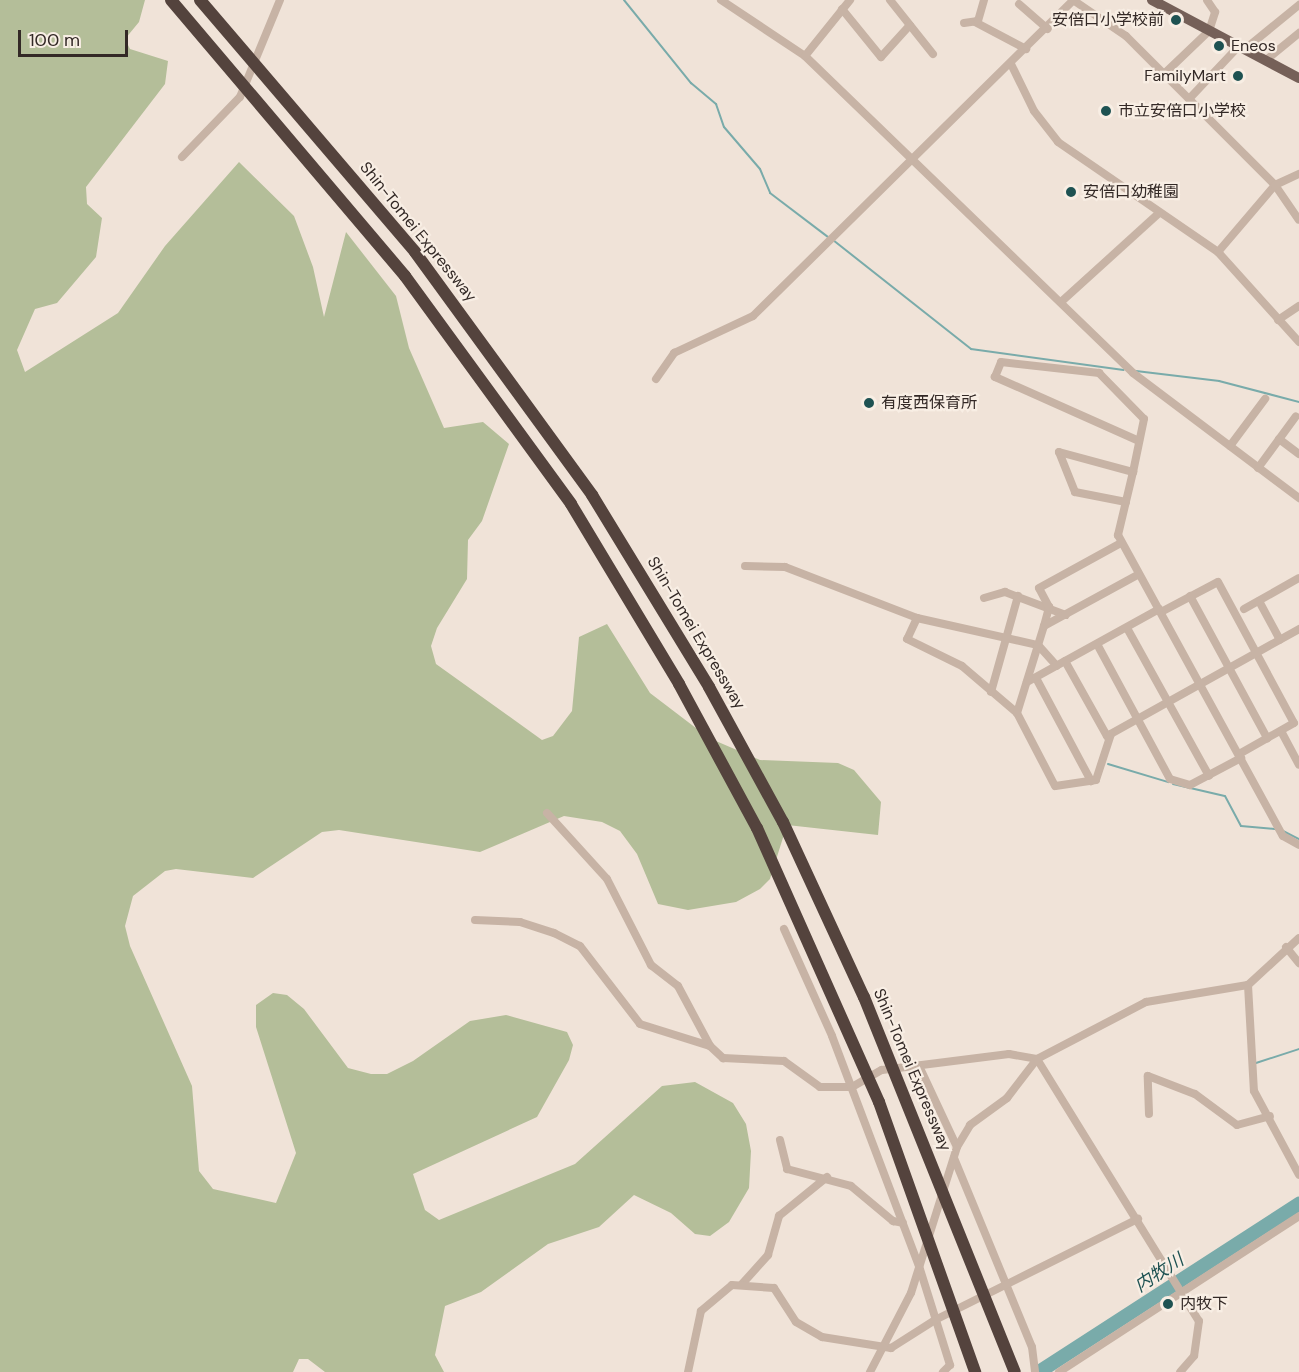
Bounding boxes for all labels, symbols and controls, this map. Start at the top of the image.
place label: 安倍口小学校前 [1052,10,1164,30]
marker: 安倍口小学校前 [1169,13,1183,27]
scale bar [21,18,130,56]
text: 100 m [29,28,80,52]
place label: Eneos [1231,36,1276,56]
marker: Eneos [1212,39,1226,53]
place label: FamilyMart [1144,66,1226,86]
marker: FamilyMart [1231,69,1245,83]
place label: 市立安倍口小学校 [1118,101,1246,121]
marker: 市立安倍口小学校 [1099,104,1113,118]
street label: Shin-Tomei Expressway [356,158,480,306]
place label: 安倍口幼稚園 [1083,182,1179,202]
marker: 安倍口幼稚園 [1064,185,1078,199]
place label: 有度西保育所 [881,393,977,413]
marker: 有度西保育所 [862,396,876,410]
street label: Shin-Tomei Expressway [643,553,749,713]
street label: Shin-Tomei Expressway [869,986,955,1154]
water label: 内牧川 [1130,1249,1188,1297]
place label: 内牧下 [1180,1294,1228,1314]
marker: 内牧下 [1161,1297,1175,1311]

